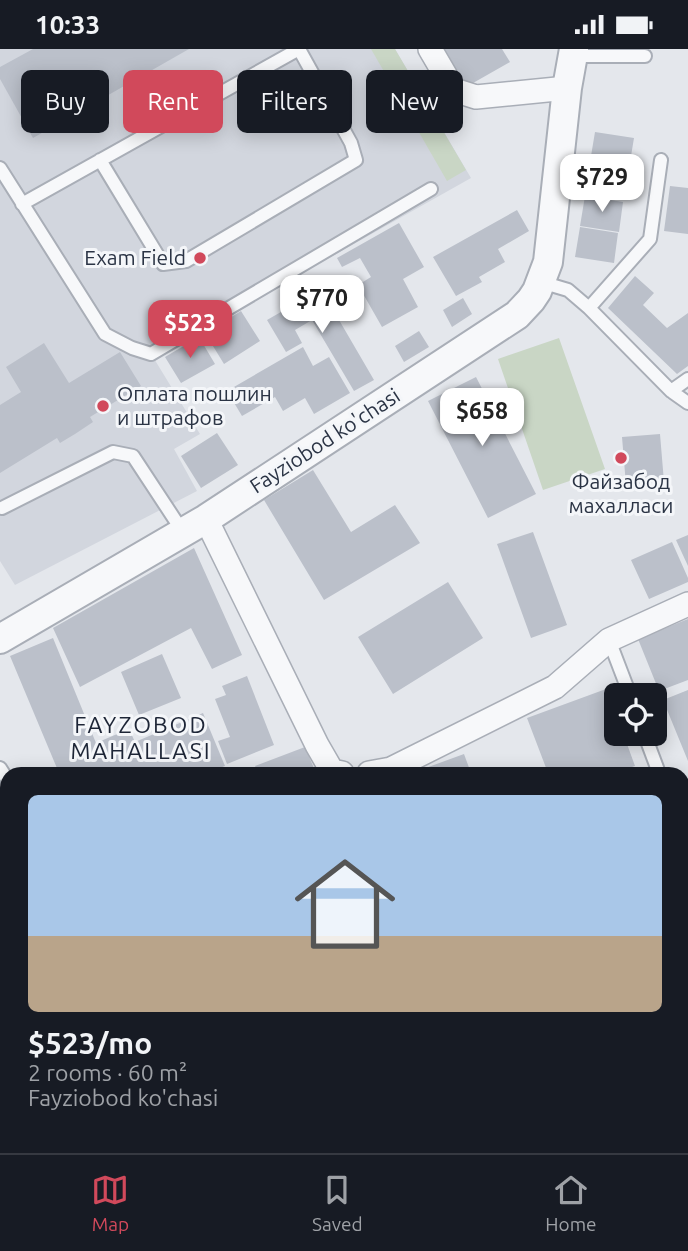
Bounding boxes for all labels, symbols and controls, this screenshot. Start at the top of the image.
text: 10:33 [35,10,100,39]
chip: Buy [21,70,109,133]
chip: Rent [123,70,223,133]
chip: Filters [237,70,352,133]
chip: New [366,70,463,133]
pin: $729 [561,155,643,214]
text: $729 [576,164,628,189]
place label: Exam Field [84,245,186,269]
marker: Exam Field [192,250,208,266]
pin: $770 [281,275,363,335]
text: $770 [296,285,348,310]
pin: $523 [149,301,231,360]
text: $523 [164,310,216,335]
place label: Оплата пошлин и штрафов [117,381,272,429]
street label: Fayziobod ko'chasi [245,383,404,498]
pin: $658 [441,389,523,448]
marker: Оплата пошлин и штрафов [95,398,111,414]
text: $658 [456,398,508,423]
marker: Файзабод махалласи [613,450,629,466]
place label: Файзабод махалласи [568,469,674,517]
map controls [604,683,667,746]
button: locate [604,683,667,746]
district label: FAYZOBOD MAHALLASI [70,712,212,763]
icon: home [282,841,408,967]
text: $523/mo [28,1026,152,1060]
text: 2 rooms · 60 m² [28,1060,187,1085]
text: Fayziobod ko'chasi [28,1085,218,1110]
tab: Map [91,1171,129,1235]
tab: Saved [312,1171,363,1235]
tab: Home [545,1171,597,1235]

